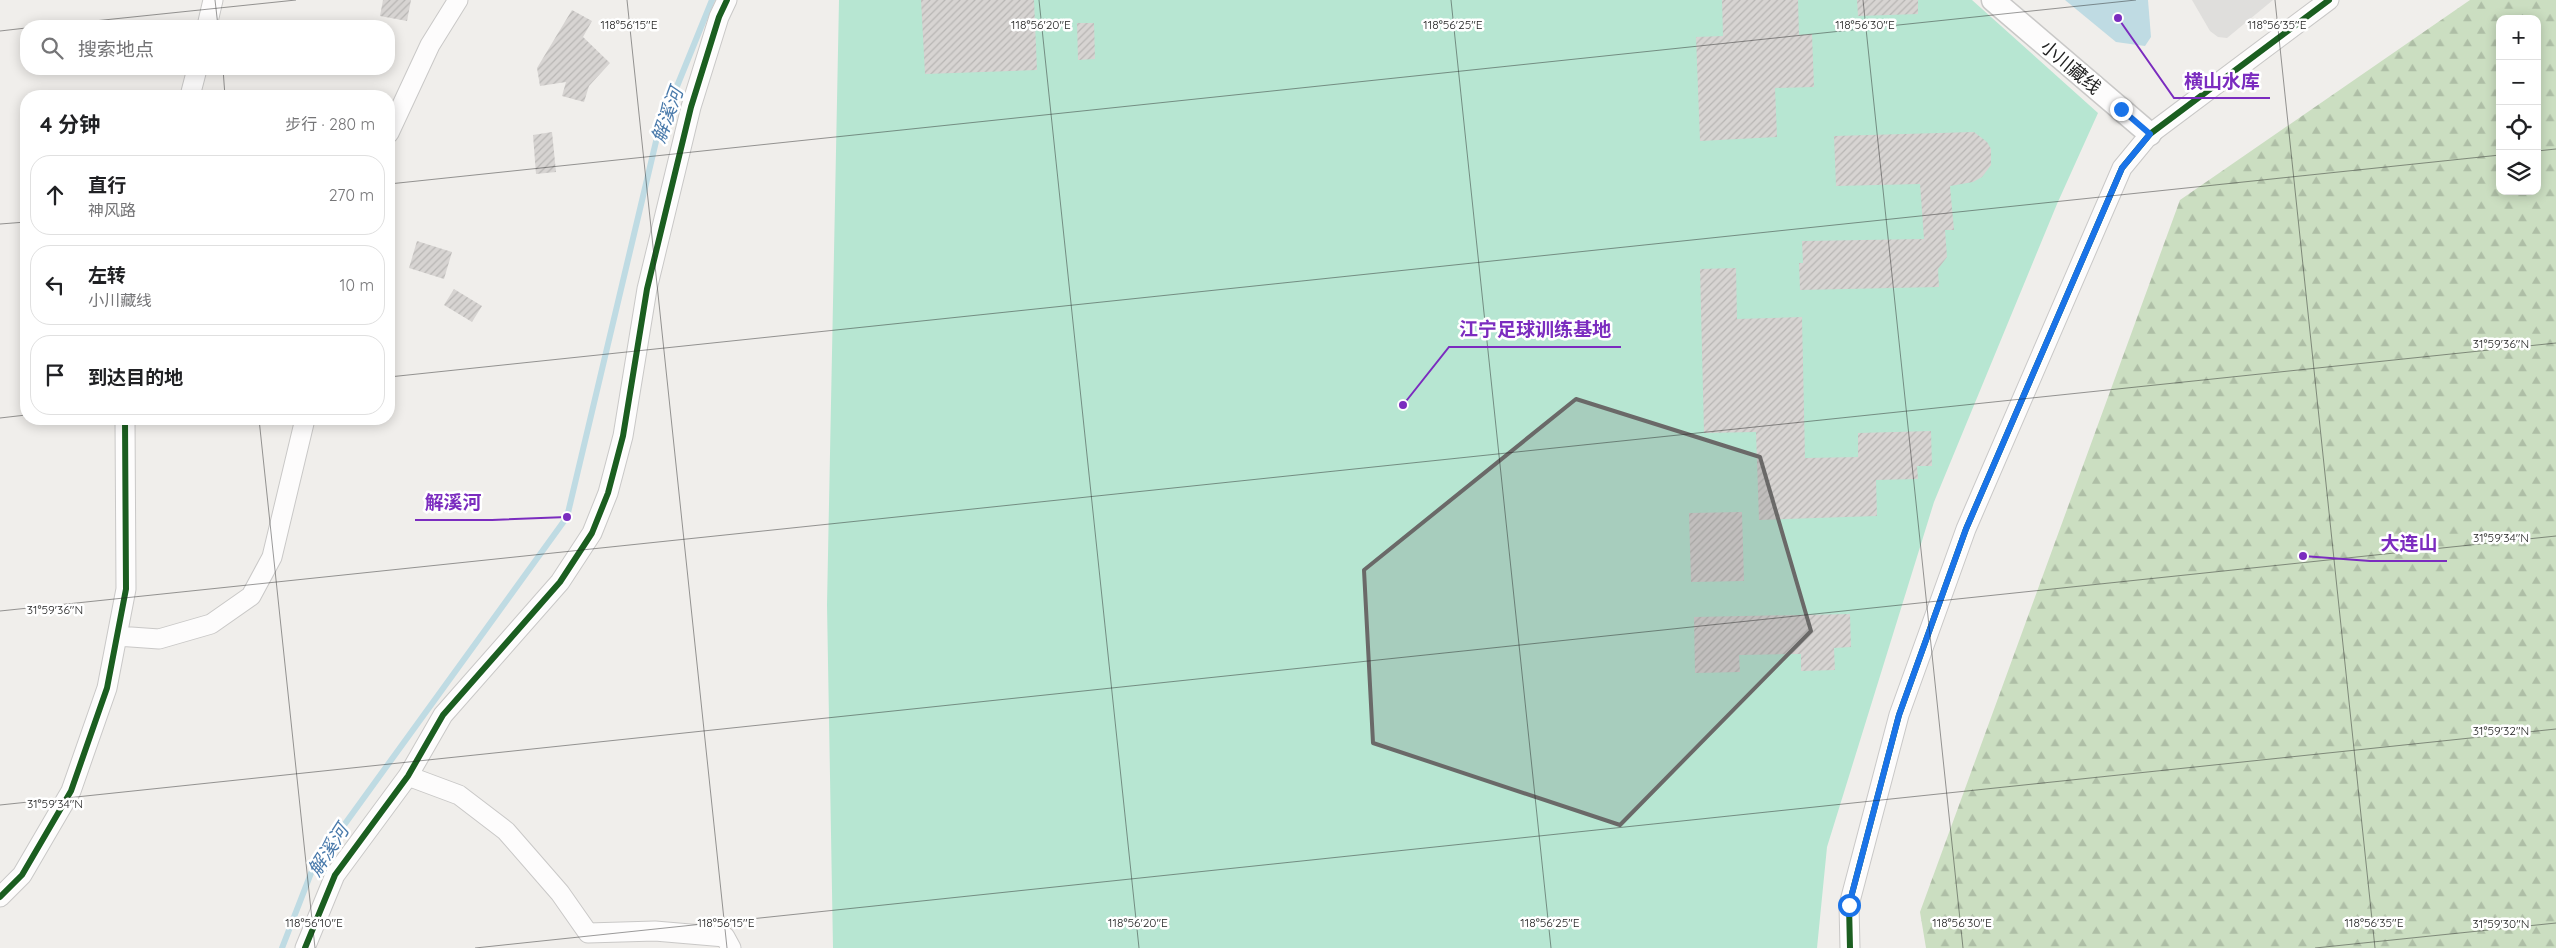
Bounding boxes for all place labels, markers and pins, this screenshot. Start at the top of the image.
callout: 横山水库 [2174,64,2270,98]
callout: 江宁足球训练基地 [1449,313,1621,347]
callout: 解溪河 [415,486,492,520]
callout: 大连山 [2370,527,2447,561]

